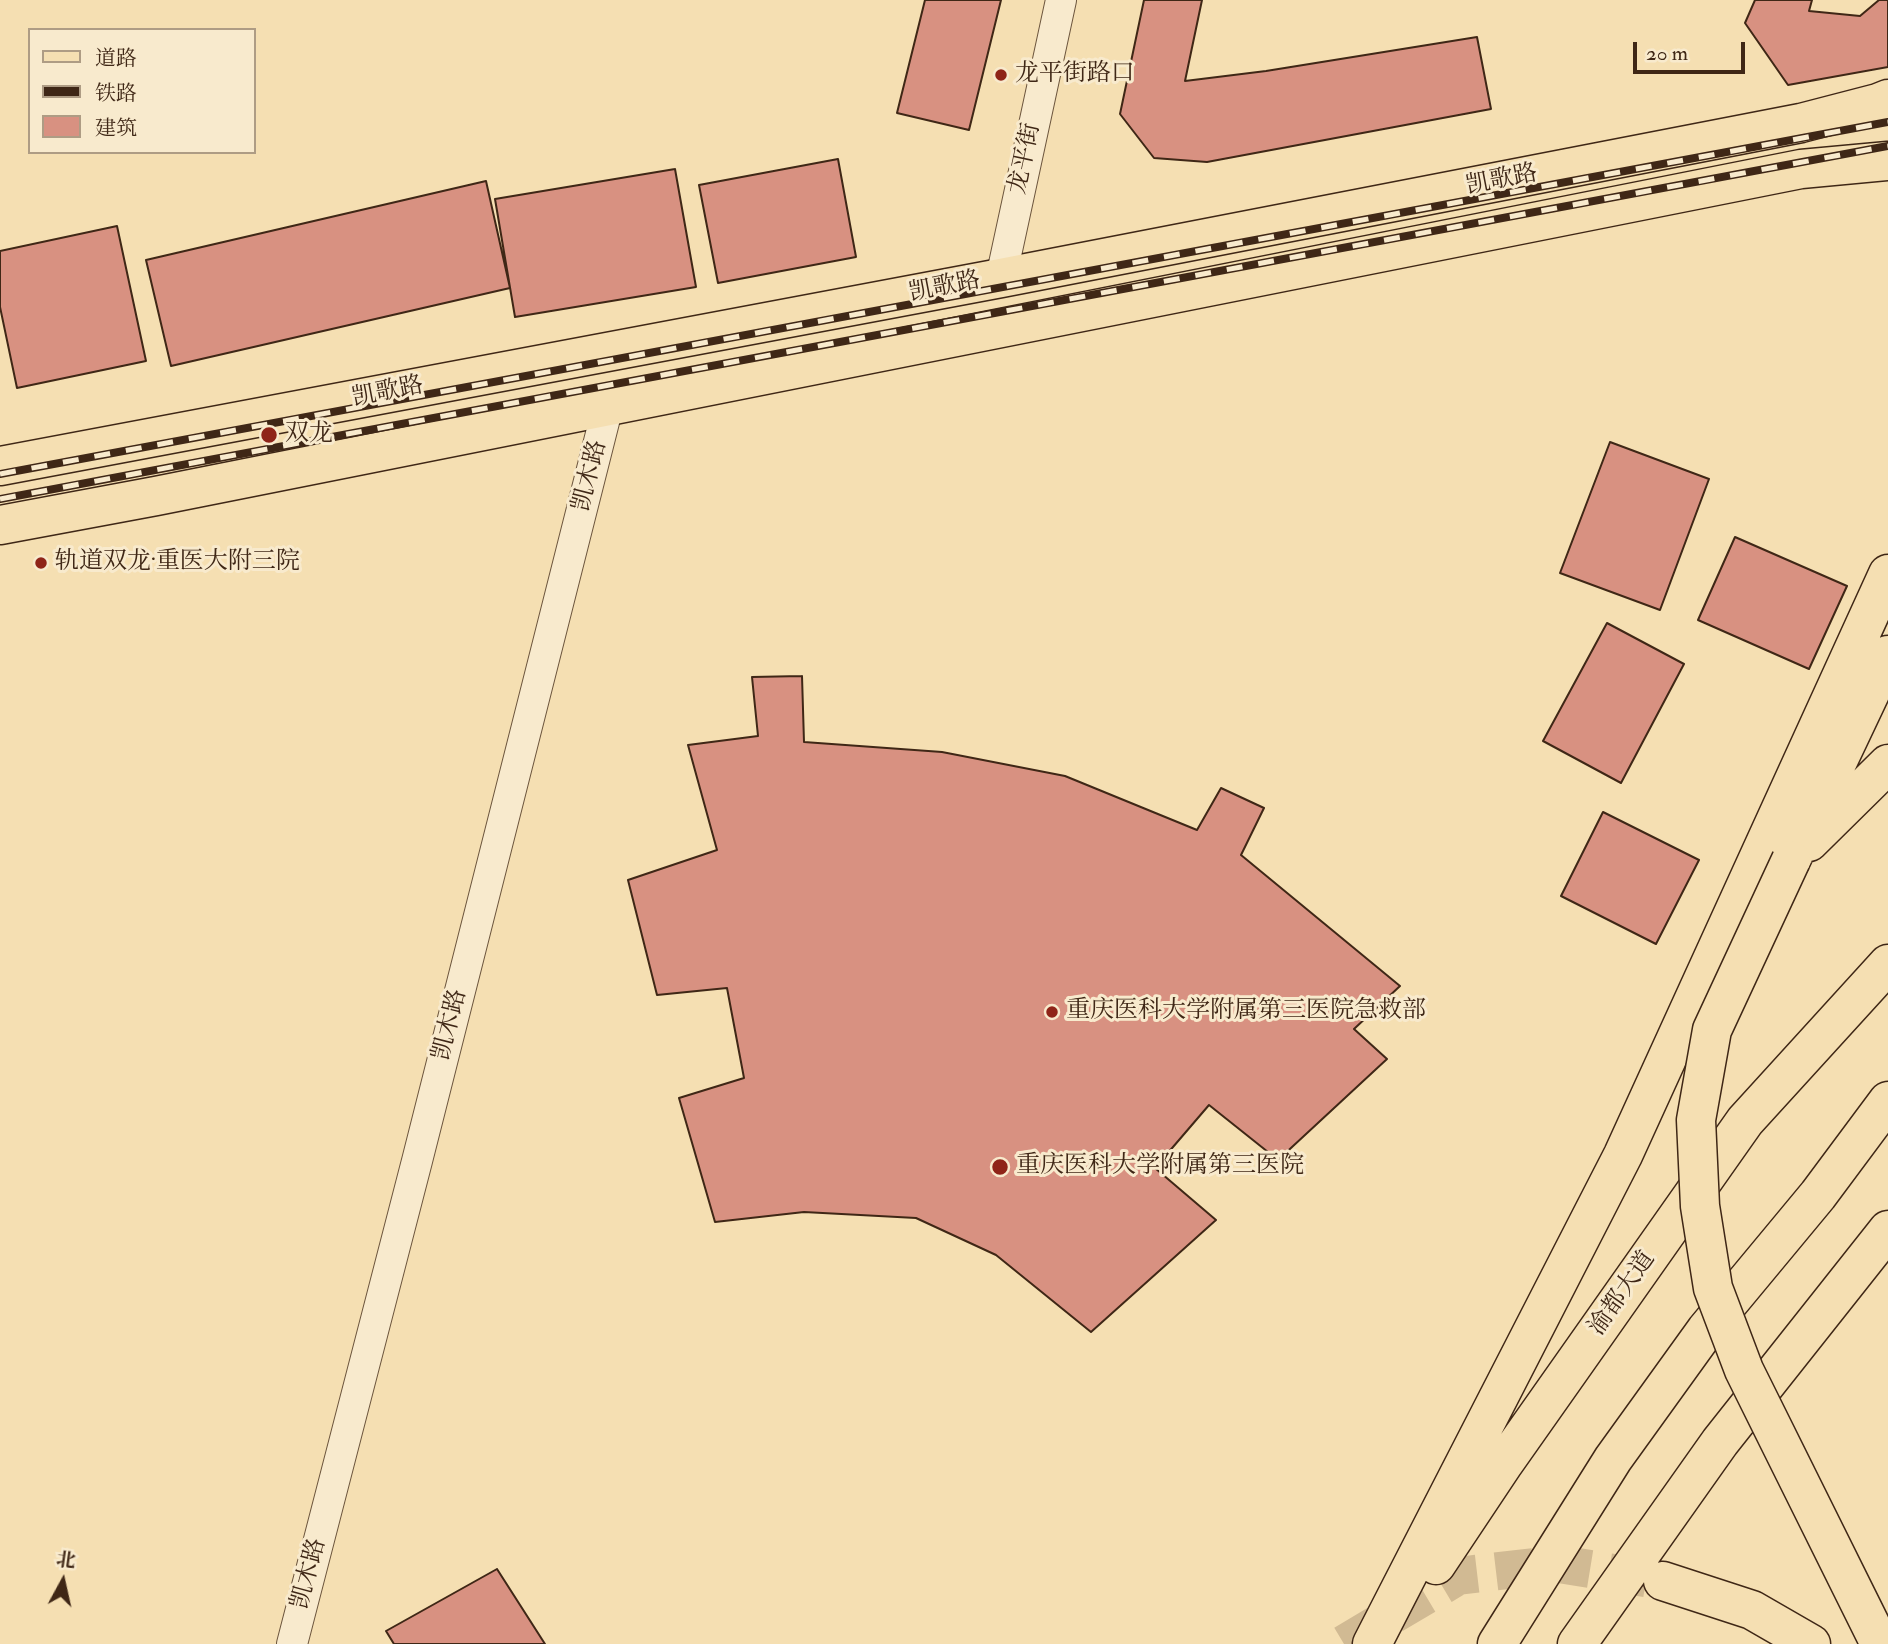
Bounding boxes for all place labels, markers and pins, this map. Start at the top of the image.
place label: 龙平街路口 [1015,61,1135,89]
marker: 龙平街路口 [993,67,1009,83]
place label: 双龙 [285,421,333,449]
marker: 双龙 [259,425,279,445]
place label: 轨道双龙·重医大附三院 [55,549,300,577]
marker: 轨道双龙·重医大附三院 [33,555,49,571]
place label: 重庆医科大学附属第三医院急救部 [1066,998,1426,1026]
marker: 重庆医科大学附属第三医院急救部 [1044,1004,1060,1020]
place label: 重庆医科大学附属第三医院 [1016,1153,1304,1181]
marker: 重庆医科大学附属第三医院 [990,1157,1010,1177]

